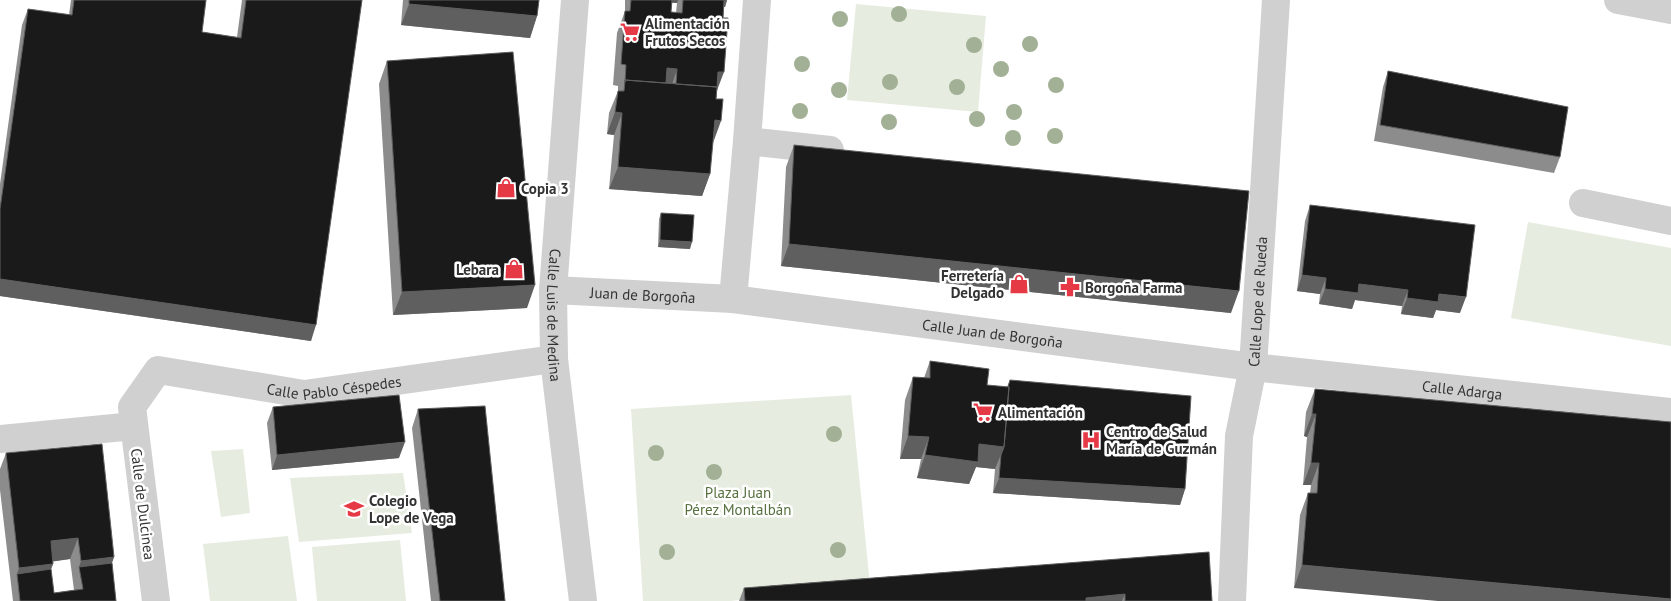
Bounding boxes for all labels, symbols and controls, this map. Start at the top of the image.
place label: Alimentación Frutos Secos [645,14,730,50]
supermarket icon: Alimentación Frutos Secos [619,21,641,43]
shop icon: Copia 3 [495,177,517,199]
place label: Copia 3 [521,179,569,198]
street label: Calle Lope de Rueda [1244,236,1271,367]
street label: Calle Luis de Medina [543,248,566,383]
shop icon: Lebara [503,258,525,280]
place label: Lebara [456,260,499,279]
place label: Ferretería Delgado [941,266,1004,302]
shop icon: Ferretería Delgado [1008,273,1030,295]
pharmacy icon: Borgoña Farma [1059,276,1081,298]
place label: Borgoña Farma [1085,278,1183,297]
street label: Juan de Borgoña [589,282,696,307]
street label: Calle Juan de Borgoña [921,314,1064,352]
street label: Calle Pablo Céspedes [265,371,403,404]
street label: Calle Adarga [1421,376,1503,403]
supermarket icon: Alimentación [972,401,994,423]
place label: Alimentación [998,403,1083,422]
place label: Centro de Salud María de Guzmán [1106,422,1217,458]
hospital icon: Centro de Salud María de Guzmán [1080,429,1102,451]
street label: Calle de Dulcinea [127,447,159,561]
park label: Plaza Juan Pérez Montalbán [684,483,792,519]
place label: Colegio Lope de Vega [369,491,454,527]
school or university icon: Colegio Lope de Vega [343,498,365,520]

